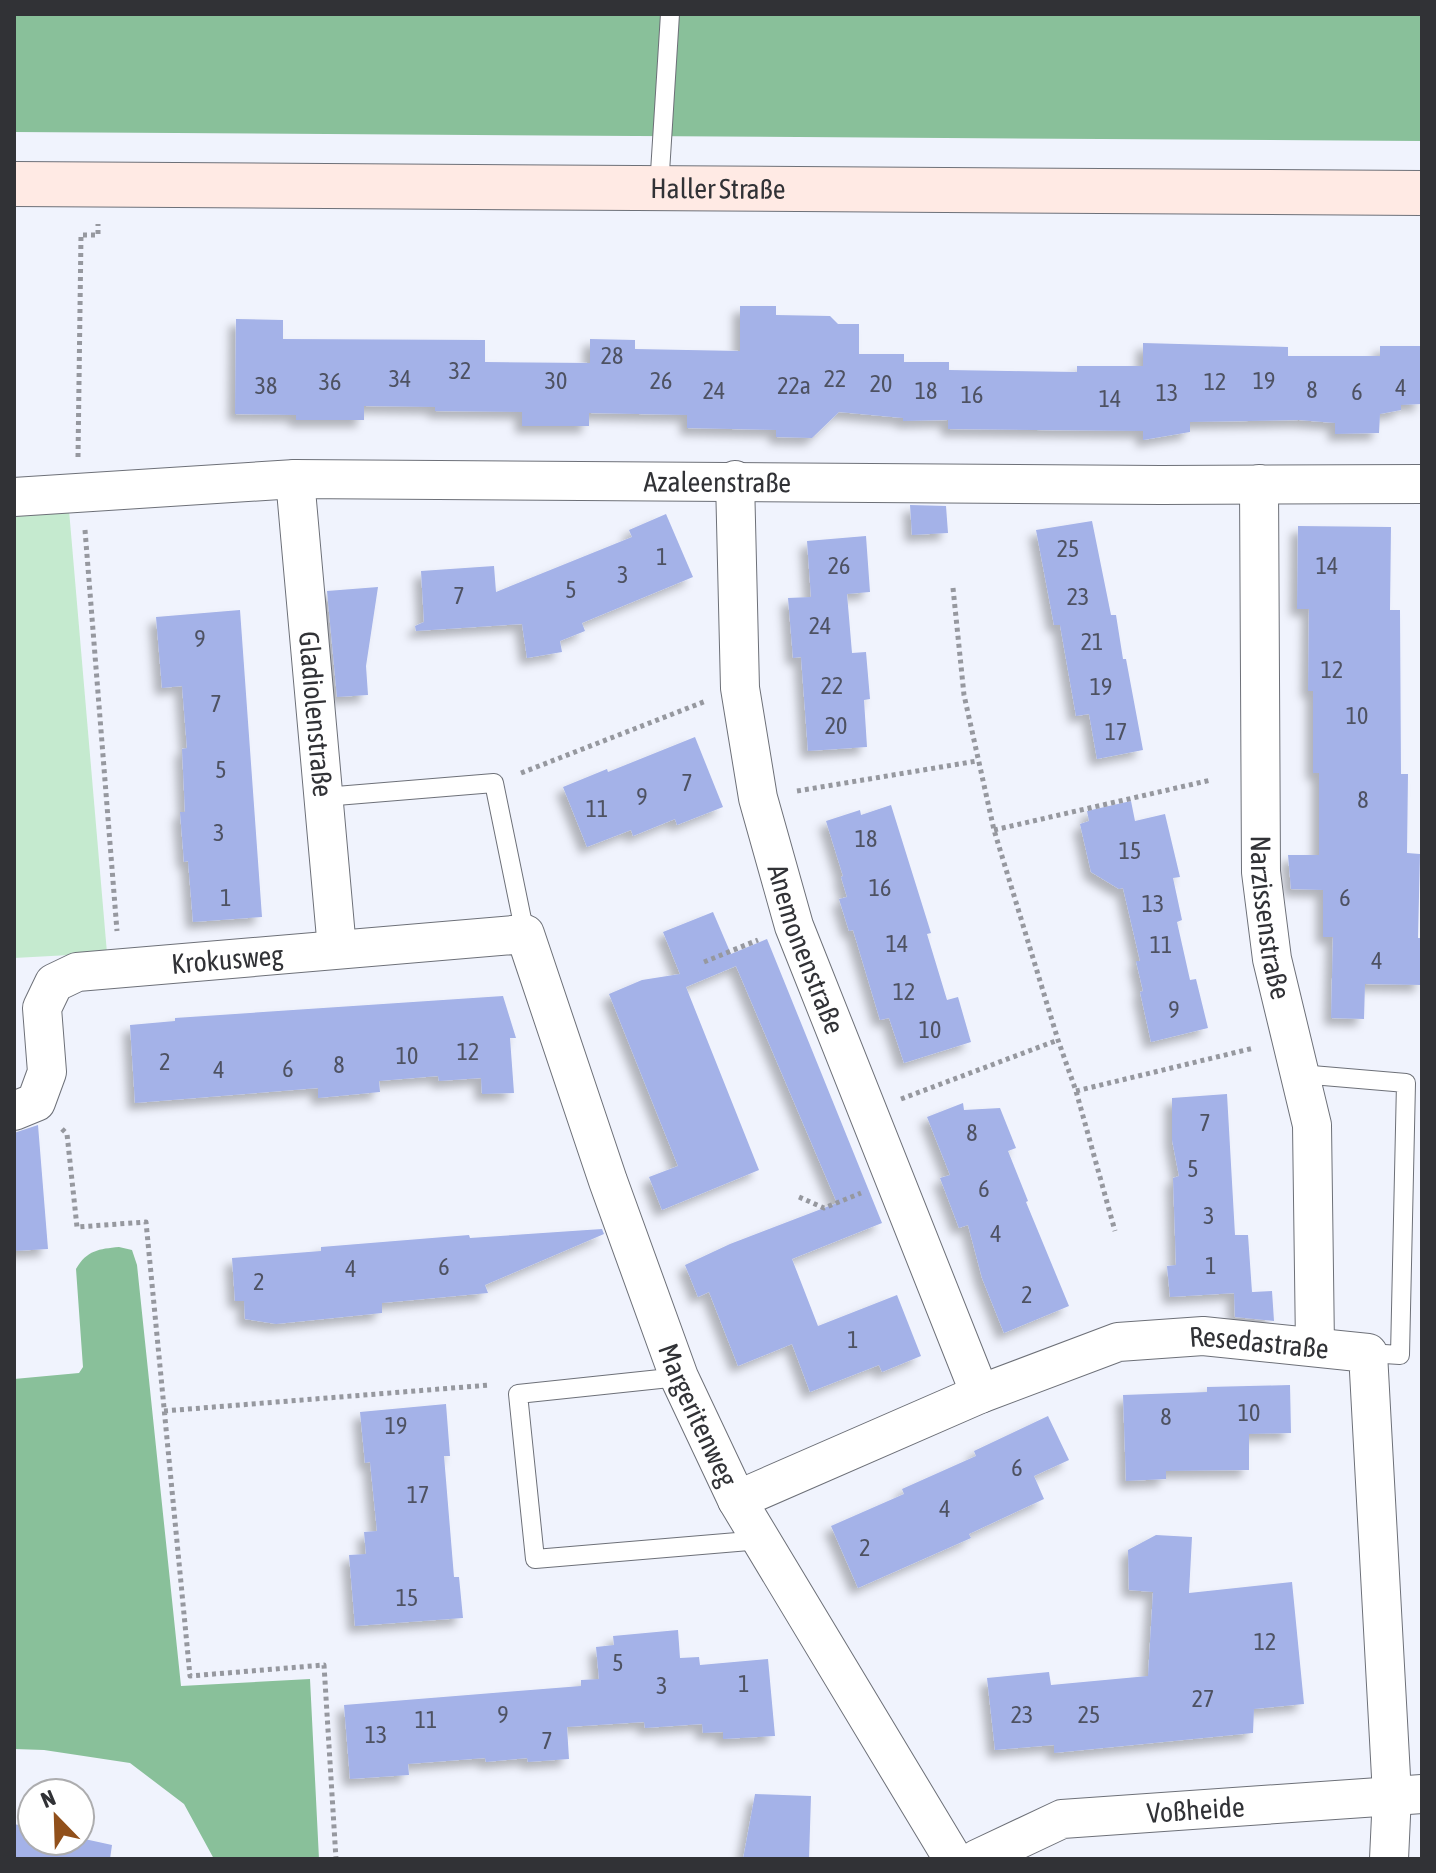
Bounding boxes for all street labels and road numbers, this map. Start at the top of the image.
street label: Haller Straße [650,172,786,205]
street label: Azaleenstraße [644,465,791,498]
street label: Gladiolenstraße [293,630,339,798]
street label: Narzissenstraße [1245,835,1297,1002]
street label: Anemonenstraße [761,861,851,1038]
street label: Krokusweg [170,939,285,980]
street label: Resedastraße [1188,1320,1330,1365]
street label: Margeritenweg [652,1339,744,1491]
street label: Voßheide [1146,1790,1246,1829]

